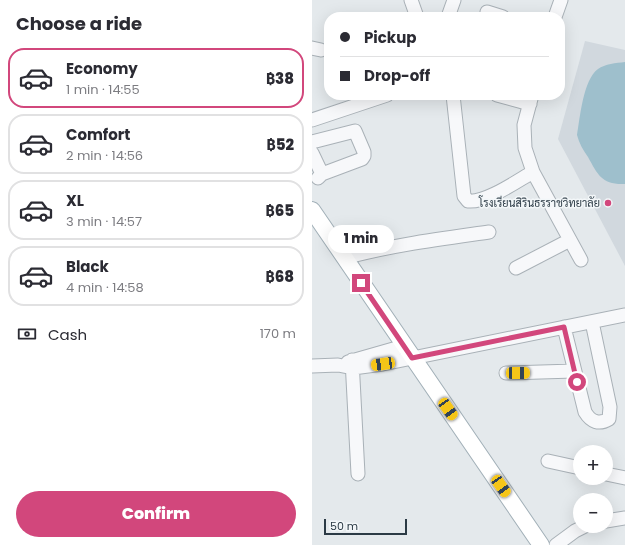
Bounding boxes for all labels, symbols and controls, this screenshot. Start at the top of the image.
text: Choose a ride [16,11,142,36]
text: Pickup [364,27,416,48]
text: Economy [66,58,138,79]
icon: car [18,60,54,96]
text: Drop-off [364,65,430,86]
text: ฿38 [266,68,294,89]
text: 1 min · 14:55 [66,80,140,99]
text: Comfort [66,124,130,145]
icon: car [18,126,54,162]
text: ฿52 [267,134,294,155]
text: 2 min · 14:56 [66,146,143,165]
text: XL [66,190,84,211]
icon: car [18,192,54,228]
place label: โรงเรียนสิรินธรราชวิทยาลัย [478,195,600,211]
marker: โรงเรียนสิรินธรราชวิทยาลัย [603,198,613,208]
text: ฿65 [266,200,294,221]
text: 3 min · 14:57 [66,212,142,231]
callout: 1 min [328,225,394,253]
text: 1 min [344,229,378,248]
text: Black [66,256,109,277]
icon: car [18,258,54,294]
text: ฿68 [266,266,294,287]
route end [352,274,370,292]
text: 4 min · 14:58 [66,278,144,297]
icon: cash [16,323,38,345]
text: Cash [48,324,87,345]
text: 170 m [260,324,296,343]
car [370,356,396,372]
car [506,367,530,379]
route start [568,373,586,391]
car [436,396,460,422]
map controls [573,445,613,533]
button: + [573,445,613,485]
car [489,473,513,499]
button: Confirm [16,491,296,537]
button: − [573,493,613,533]
scale bar [324,517,407,536]
text: 50 m [330,518,358,534]

